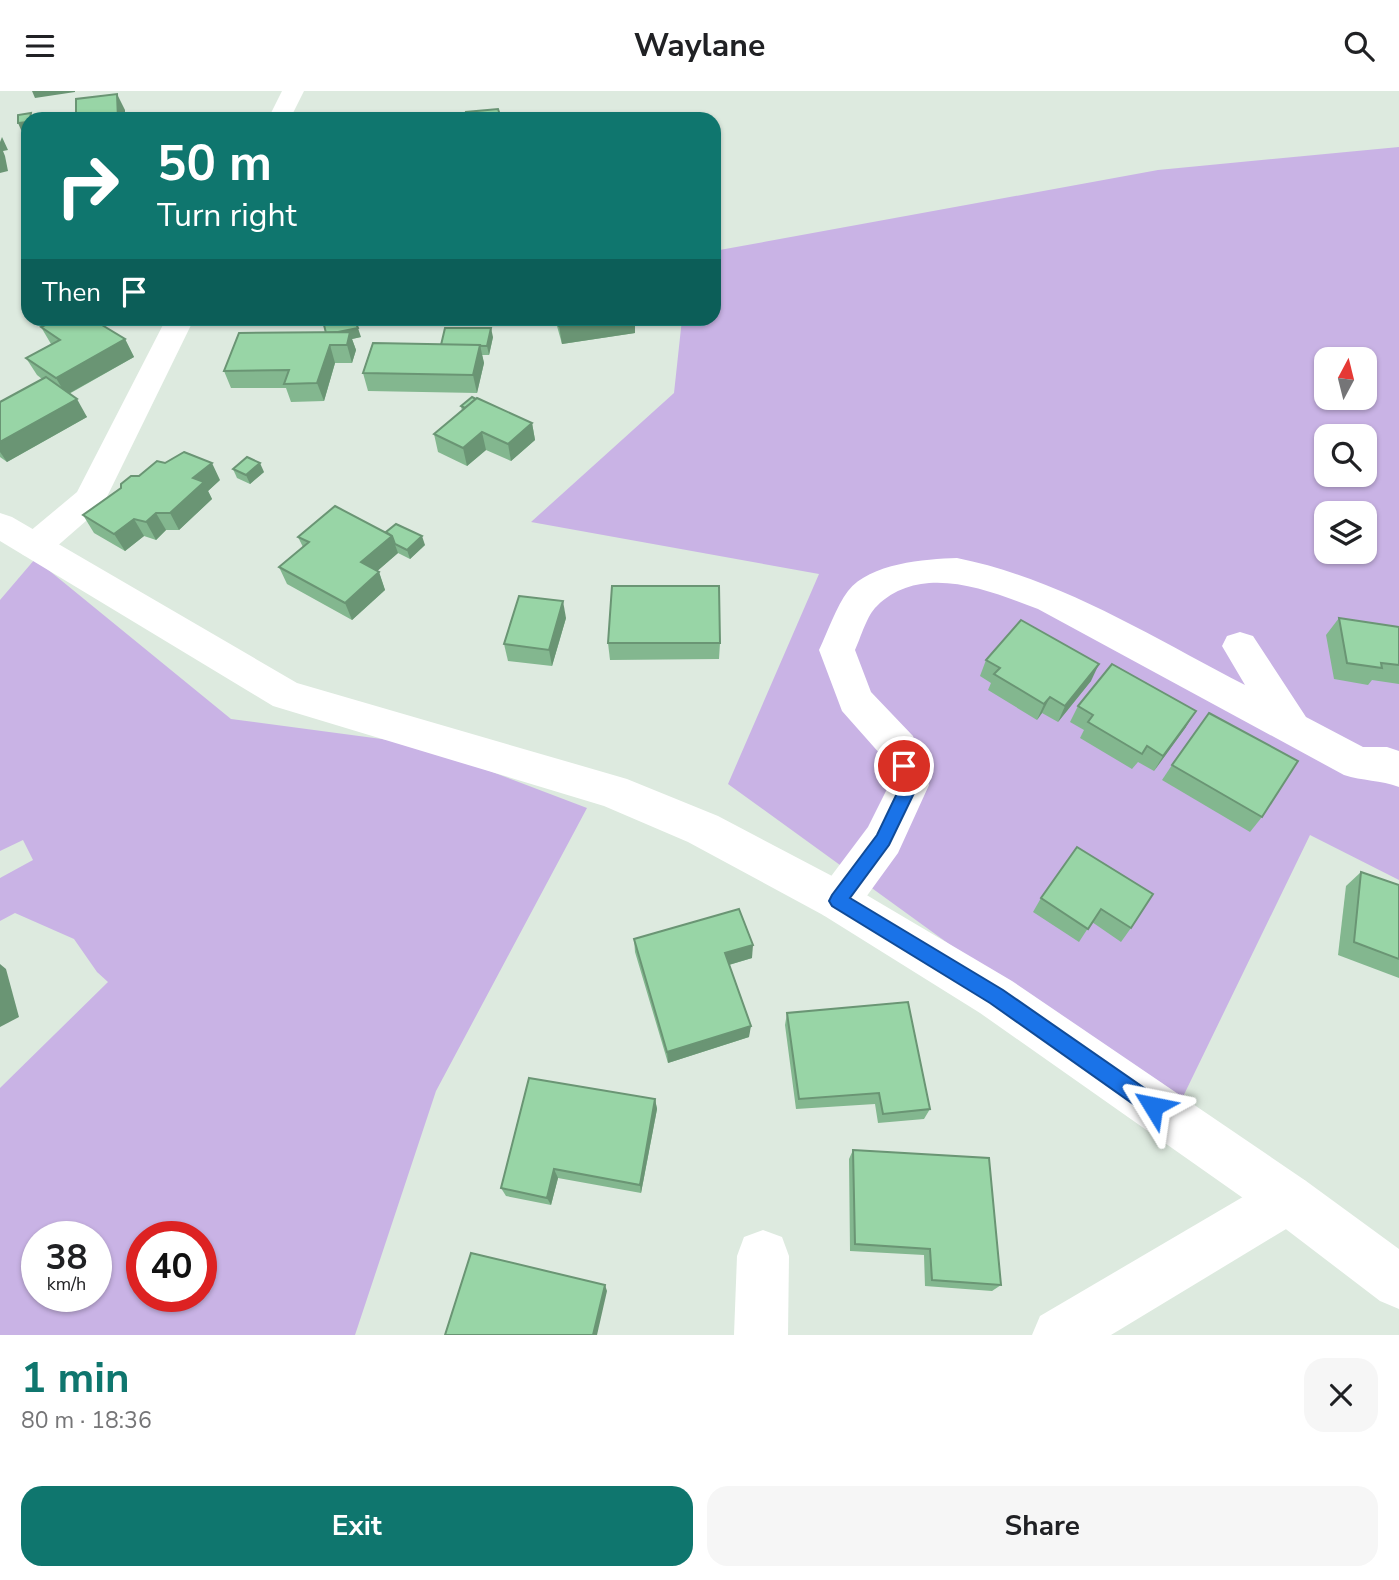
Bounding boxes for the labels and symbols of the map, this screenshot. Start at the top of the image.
north arrow [1314,347,1377,409]
pin [874,736,934,796]
position arrow [1116,1069,1190,1143]
speed limit sign: 40 [126,1221,217,1312]

